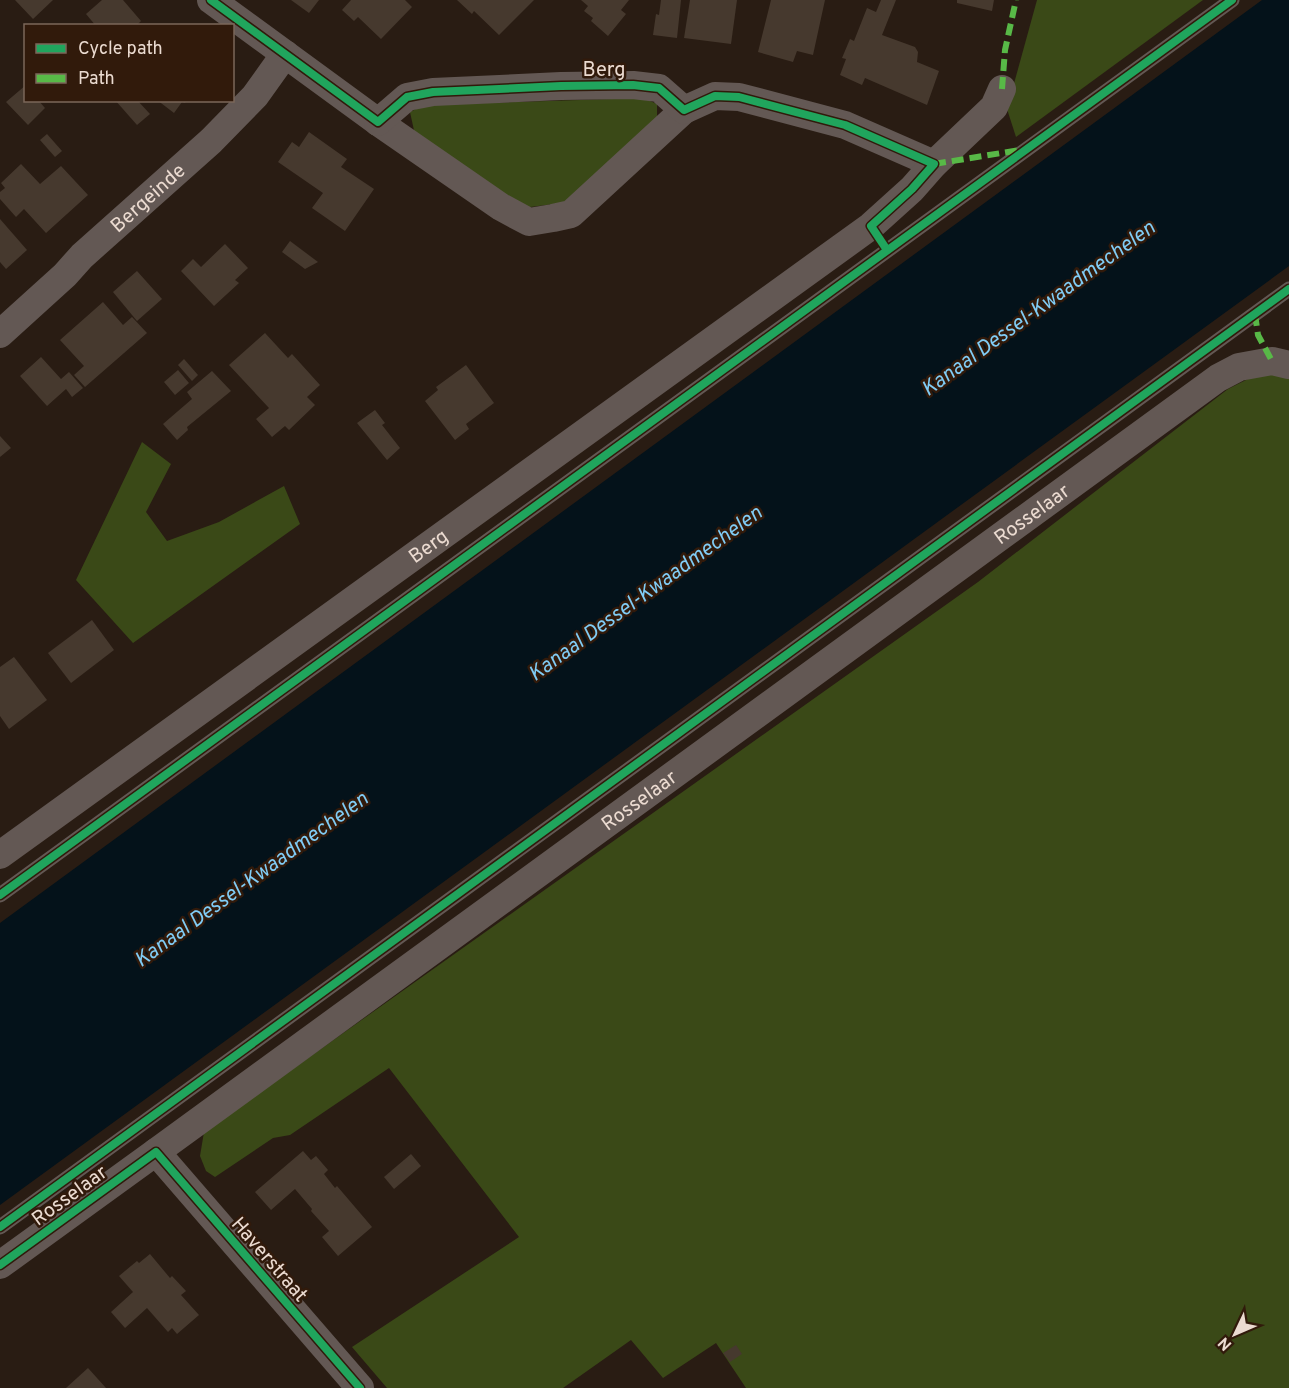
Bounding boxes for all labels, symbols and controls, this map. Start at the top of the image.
legend [24,24,234,102]
text: Cycle path [78,38,163,61]
street label: Berg [583,58,625,84]
text: Path [78,68,115,91]
street label: Bergeinde [106,159,192,239]
water label: Kanaal Dessel-Kwaadmechelen [917,215,1162,403]
street label: Rosselaar [990,479,1076,552]
water label: Kanaal Dessel-Kwaadmechelen [524,500,769,688]
street label: Berg [404,524,454,571]
street label: Rosselaar [597,765,683,838]
water label: Kanaal Dessel-Kwaadmechelen [130,786,375,974]
street label: Rosselaar [27,1160,113,1233]
street label: Haverstraat [224,1212,313,1308]
north arrow [1205,1304,1265,1364]
text: N [1214,1332,1237,1354]

